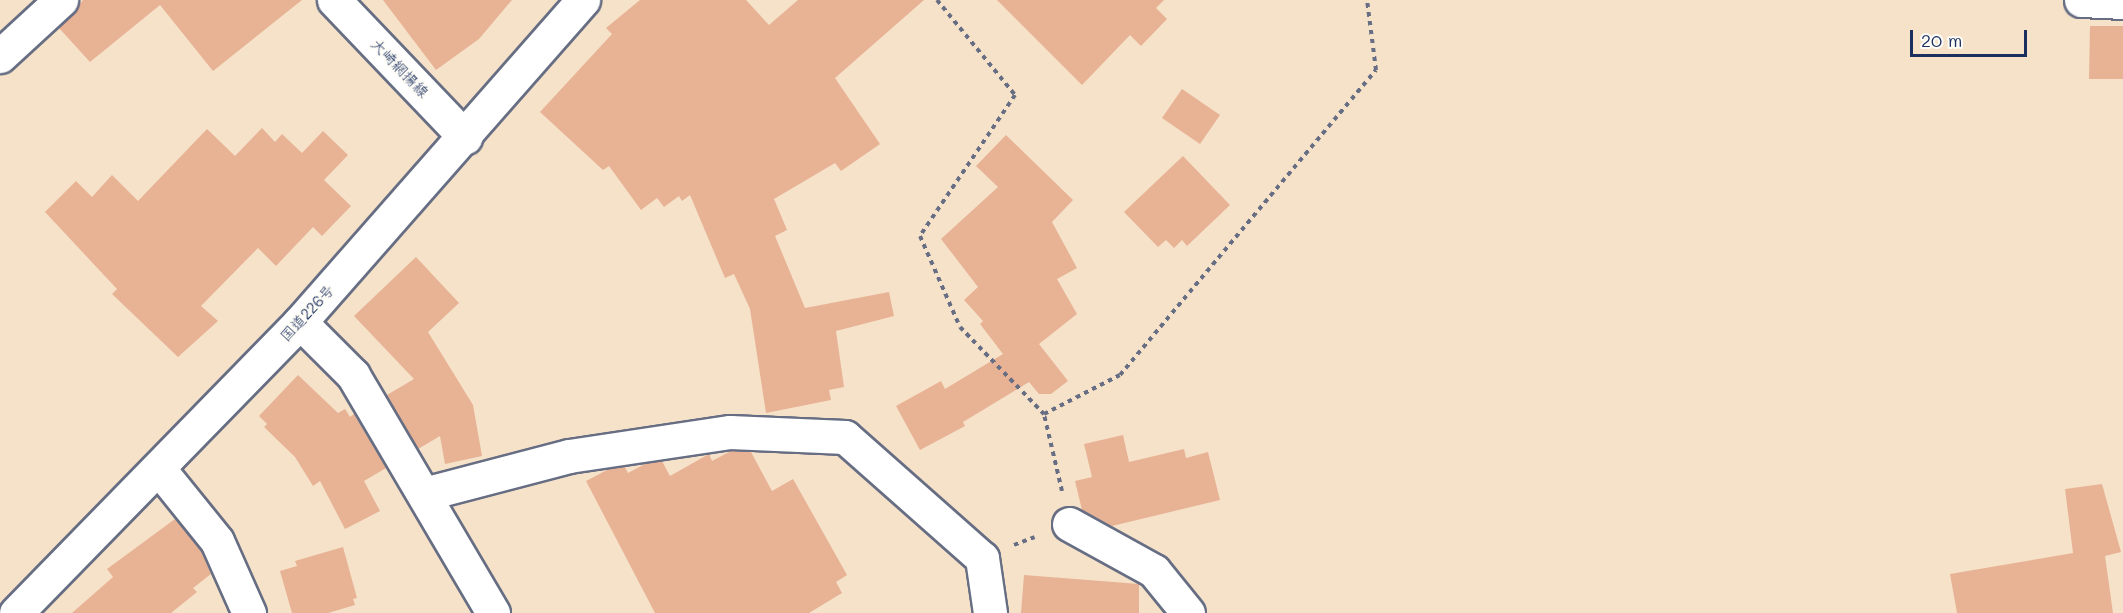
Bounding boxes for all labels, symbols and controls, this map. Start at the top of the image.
scale bar [1913,18,2030,56]
text: 20 m [1921,28,1962,52]
street label: 大崎網揚線 [367,35,433,101]
street label: 国道226号 [276,281,338,345]

